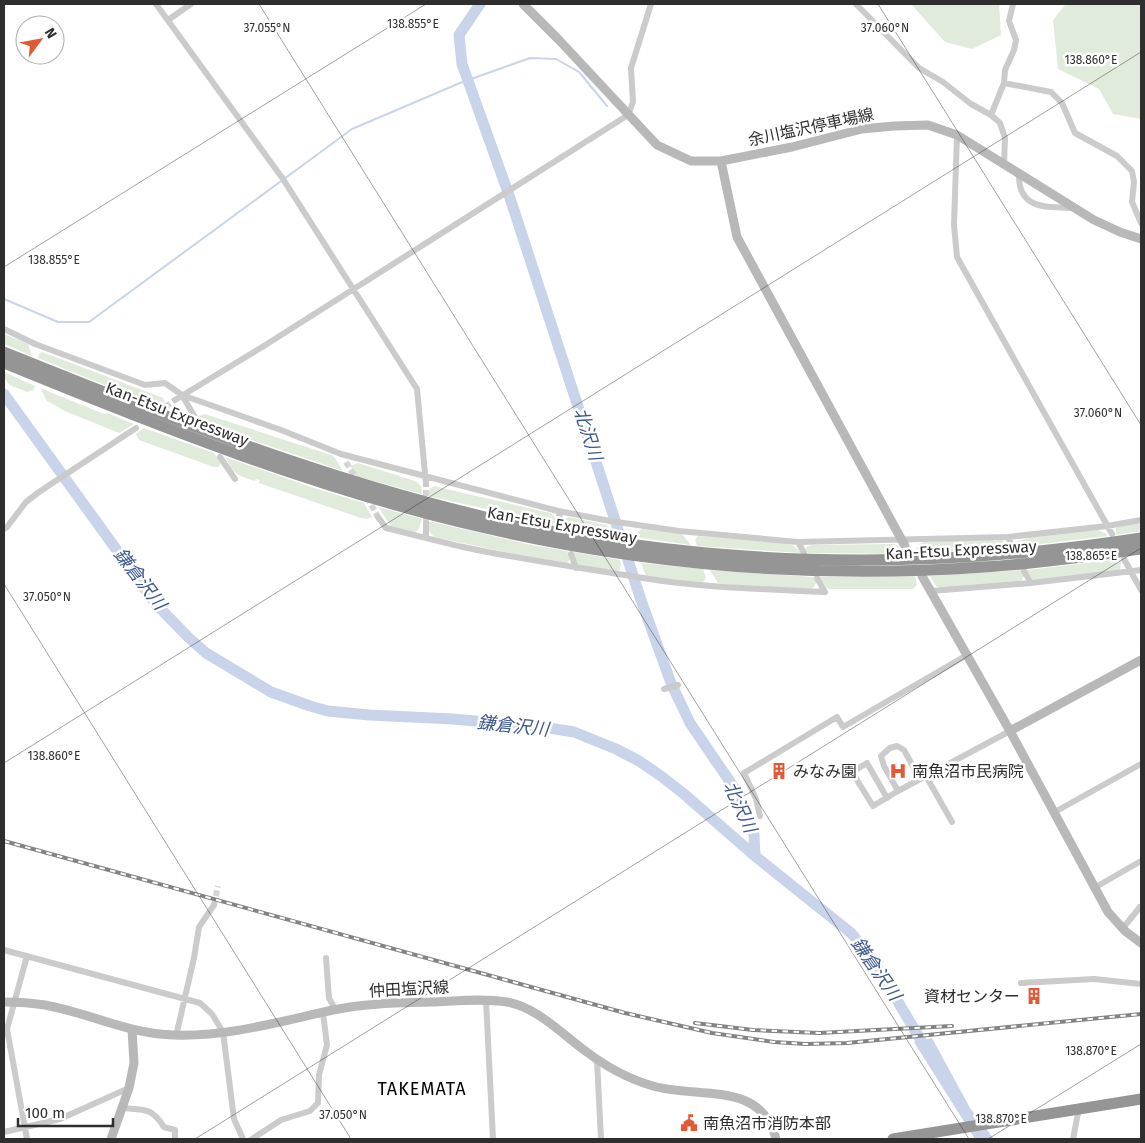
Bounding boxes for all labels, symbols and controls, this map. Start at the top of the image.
north arrow [15,15,65,65]
text: 138.855°E [387,17,439,31]
text: 37.055°N [243,21,291,35]
text: 37.060°N [861,21,909,35]
text: N [41,25,60,42]
text: 138.860°E [1064,53,1118,67]
street label: 余川塩沢停車場線 [746,104,876,150]
text: 138.855°E [28,253,80,267]
street label: Kan-Etsu Expressway [103,378,251,450]
water label: 北沢川 [569,405,607,465]
text: 37.060°N [1074,406,1122,420]
street label: Kan-Etsu Expressway [486,502,638,548]
street label: Kan-Etsu Expressway [885,537,1037,563]
water label: 鎌倉沢川 [109,544,172,616]
text: 138.865°E [1065,549,1117,563]
text: 37.050°N [23,590,71,604]
water label: 鎌倉沢川 [476,711,552,741]
text: 138.860°E [27,749,81,763]
building icon: みなみ園 [769,761,789,781]
hospital icon: 南魚沼市民病院 [888,761,908,781]
place label: みなみ園 [793,762,857,781]
place label: 南魚沼市民病院 [912,762,1024,781]
water label: 北沢川 [719,778,762,838]
water label: 鎌倉沢川 [846,933,907,1006]
street label: 仲田塩沢線 [369,977,449,1001]
building icon: 資材センター [1024,986,1044,1006]
place label: 資材センター [924,987,1020,1006]
text: 138.870°E [1065,1044,1117,1058]
district label: TAKEMATA [377,1078,467,1100]
scale bar [18,1096,112,1128]
text: 100 m [25,1104,65,1122]
text: 37.050°N [319,1108,367,1122]
text: 138.870°E [975,1112,1027,1126]
public building icon: 南魚沼市消防本部 [679,1113,699,1133]
place label: 南魚沼市消防本部 [703,1114,831,1133]

